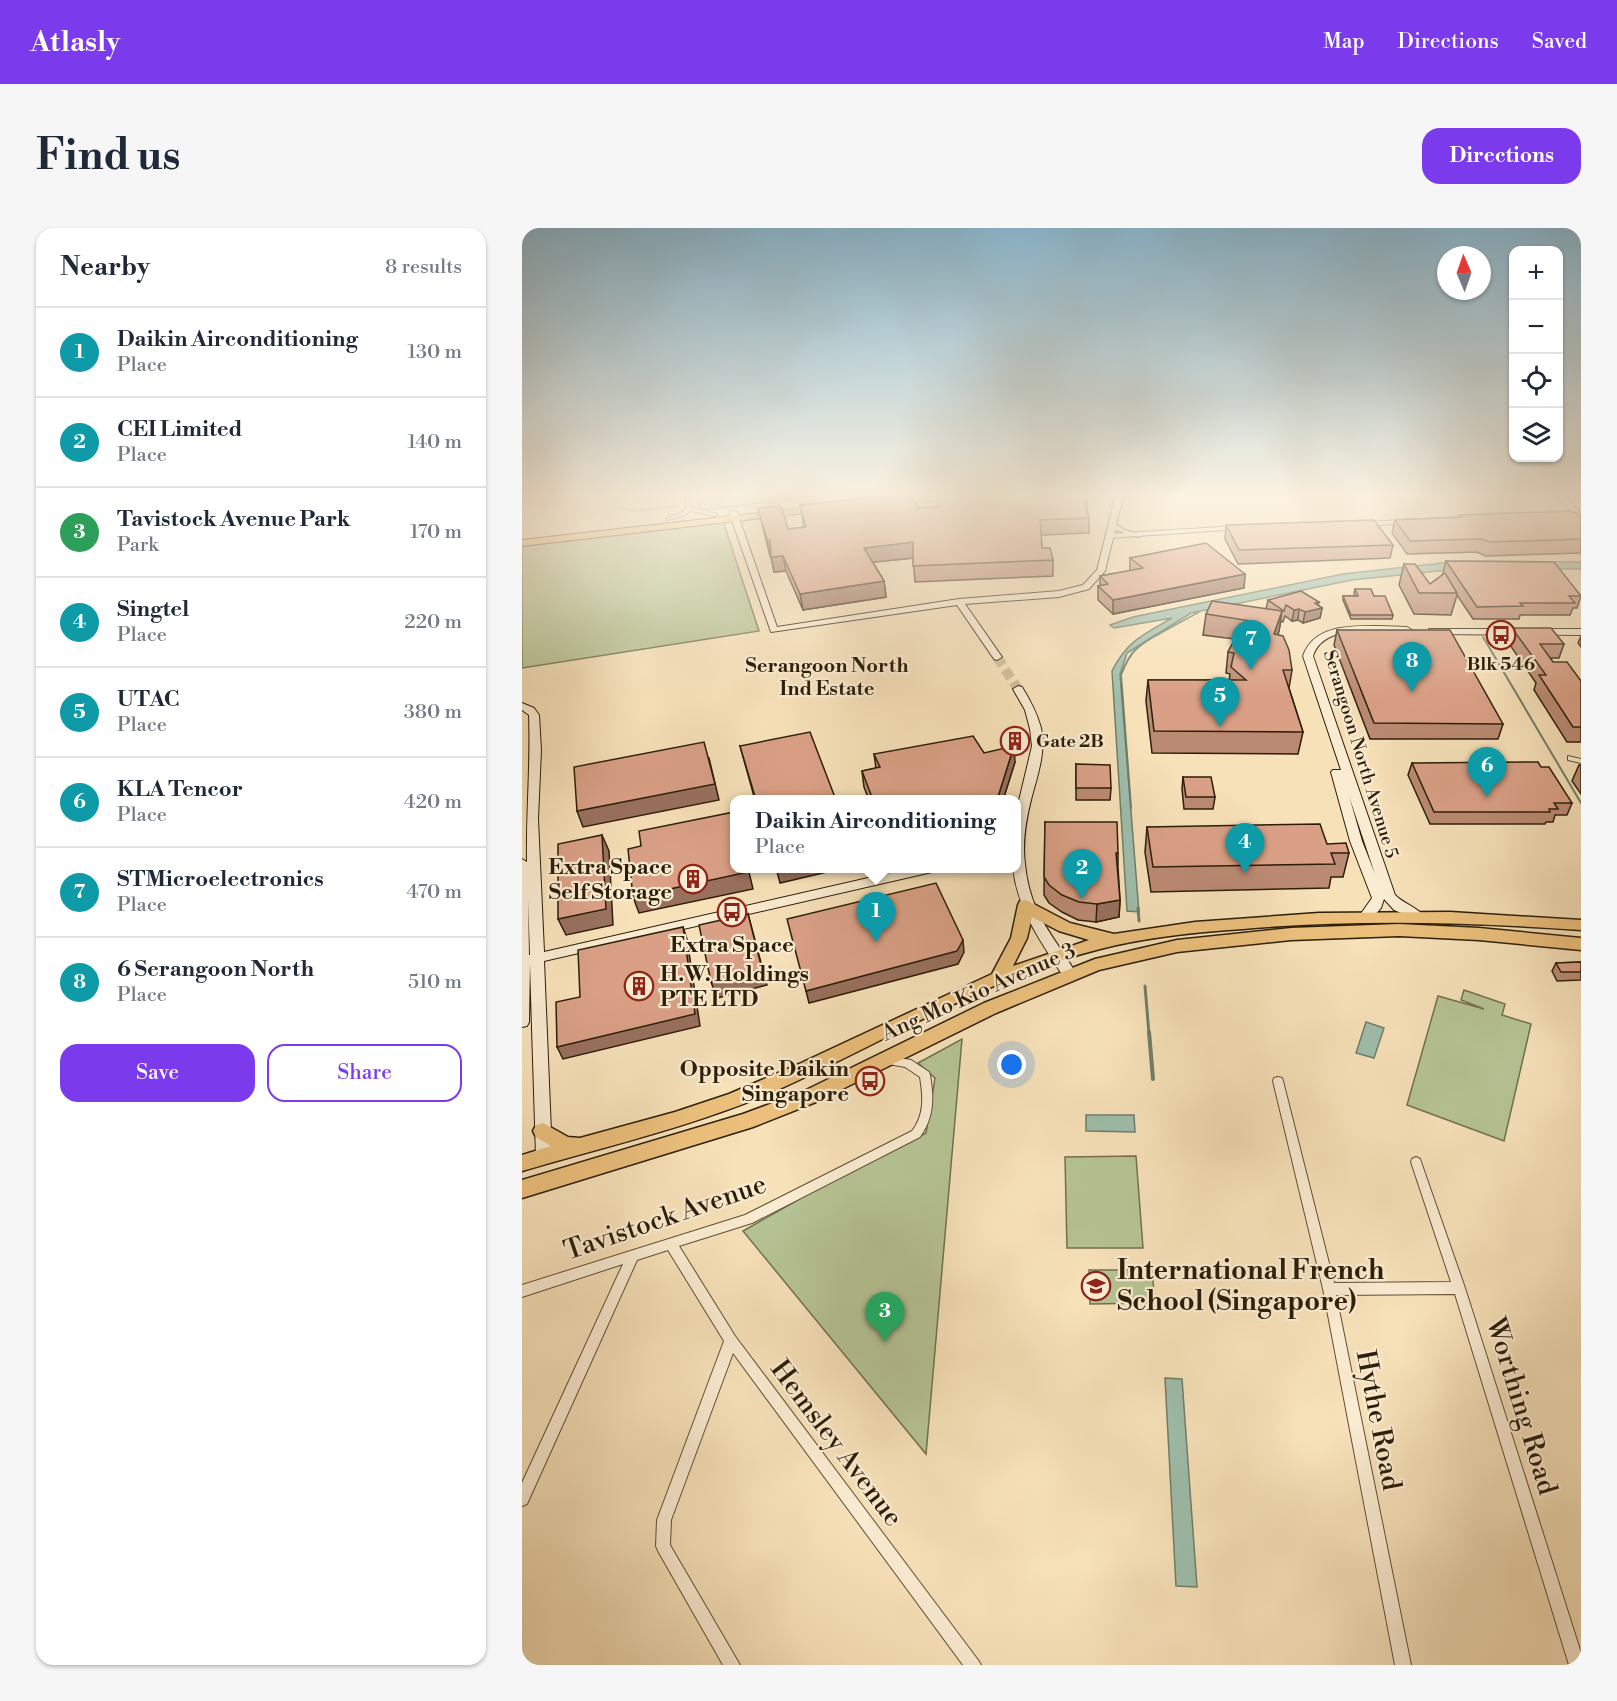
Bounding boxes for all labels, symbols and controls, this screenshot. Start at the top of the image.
text: Atlasly [30,25,120,60]
text: Map [1323,29,1365,55]
text: Directions [1398,29,1499,55]
text: Saved [1532,29,1587,55]
button: Directions [1422,128,1581,184]
text: Find us [36,130,180,183]
north arrow [1437,246,1491,300]
map controls [1509,246,1563,462]
button: + [1509,246,1563,300]
text: Nearby [60,251,150,283]
text: 8 results [385,255,462,280]
button: − [1509,300,1563,354]
text: Daikin Airconditioning [117,326,358,353]
text: 1 [75,340,84,365]
text: 130 m [407,340,462,365]
text: Place [117,353,167,378]
button: locate [1509,354,1563,408]
button: layers [1509,408,1563,462]
text: CEI Limited [117,416,243,443]
text: 2 [73,430,86,455]
text: 140 m [407,430,462,455]
text: Place [117,443,167,468]
text: Tavistock Avenue Park [117,506,350,533]
text: 3 [73,520,86,545]
text: 170 m [410,520,462,545]
text: Park [117,533,159,558]
text: Singtel [117,596,189,623]
text: 4 [73,610,86,635]
text: 220 m [404,610,462,635]
bus stop icon: Blk 546 [1485,619,1517,651]
pin: 7 [1232,620,1270,670]
text: Place [117,623,167,648]
pin: 8 [1392,642,1432,692]
street label: Serangoon North Avenue 5 [1318,647,1403,861]
place label: Blk 546 [1467,653,1535,676]
district label: Serangoon North Ind Estate [745,654,909,702]
pin: 5 [1200,678,1240,727]
text: UTAC [117,686,179,713]
text: 5 [73,700,86,725]
text: 380 m [404,700,462,725]
text: Place [117,713,167,738]
building icon: Gate 2B [999,725,1031,757]
place label: Gate 2B [1036,730,1104,753]
pin: 6 [1468,748,1506,797]
text: KLA Tencor [117,776,243,803]
text: 6 [73,790,86,815]
text: 420 m [404,790,462,815]
popup [730,795,1021,873]
text: Place [117,803,167,828]
text: Daikin Airconditioning [755,808,996,835]
pin: 4 [1226,824,1264,873]
text: Place [755,835,805,860]
pin: 2 [1062,850,1102,899]
place label: Extra Space Self Storage [548,854,672,906]
building icon: Extra Space Self Storage [677,863,709,895]
text: STMicroelectronics [117,866,324,893]
text: 7 [74,880,85,905]
text: 470 m [406,880,462,905]
pin: 1 [856,892,896,942]
text: Place [117,893,167,918]
bus stop icon: Extra Space [716,896,748,928]
place label: Extra Space [670,932,794,959]
street label: Ang Mo Kio Avenue 3 [876,937,1080,1048]
text: 6 Serangoon North [117,956,314,983]
place label: H.W. Holdings PTE LTD [660,961,809,1013]
text: 8 [73,970,86,995]
text: 510 m [408,970,462,995]
building icon: H.W. Holdings PTE LTD [623,970,655,1002]
text: Place [117,983,167,1008]
button: Save [60,1044,255,1102]
button: Share [267,1044,462,1102]
your location [997,1050,1026,1079]
place label: Opposite Daikin Singapore [680,1056,849,1108]
bus stop icon: Opposite Daikin Singapore [854,1065,886,1097]
street label: Tavistock Avenue [560,1167,771,1269]
place label: International French School (Singapore) [1117,1254,1385,1319]
school or university icon: International French School (Singapore) [1080,1270,1112,1302]
pin: 3 [866,1292,904,1342]
street label: Worthing Road [1478,1313,1564,1500]
street label: Hythe Road [1348,1347,1408,1494]
street label: Hemsley Avenue [762,1354,910,1534]

